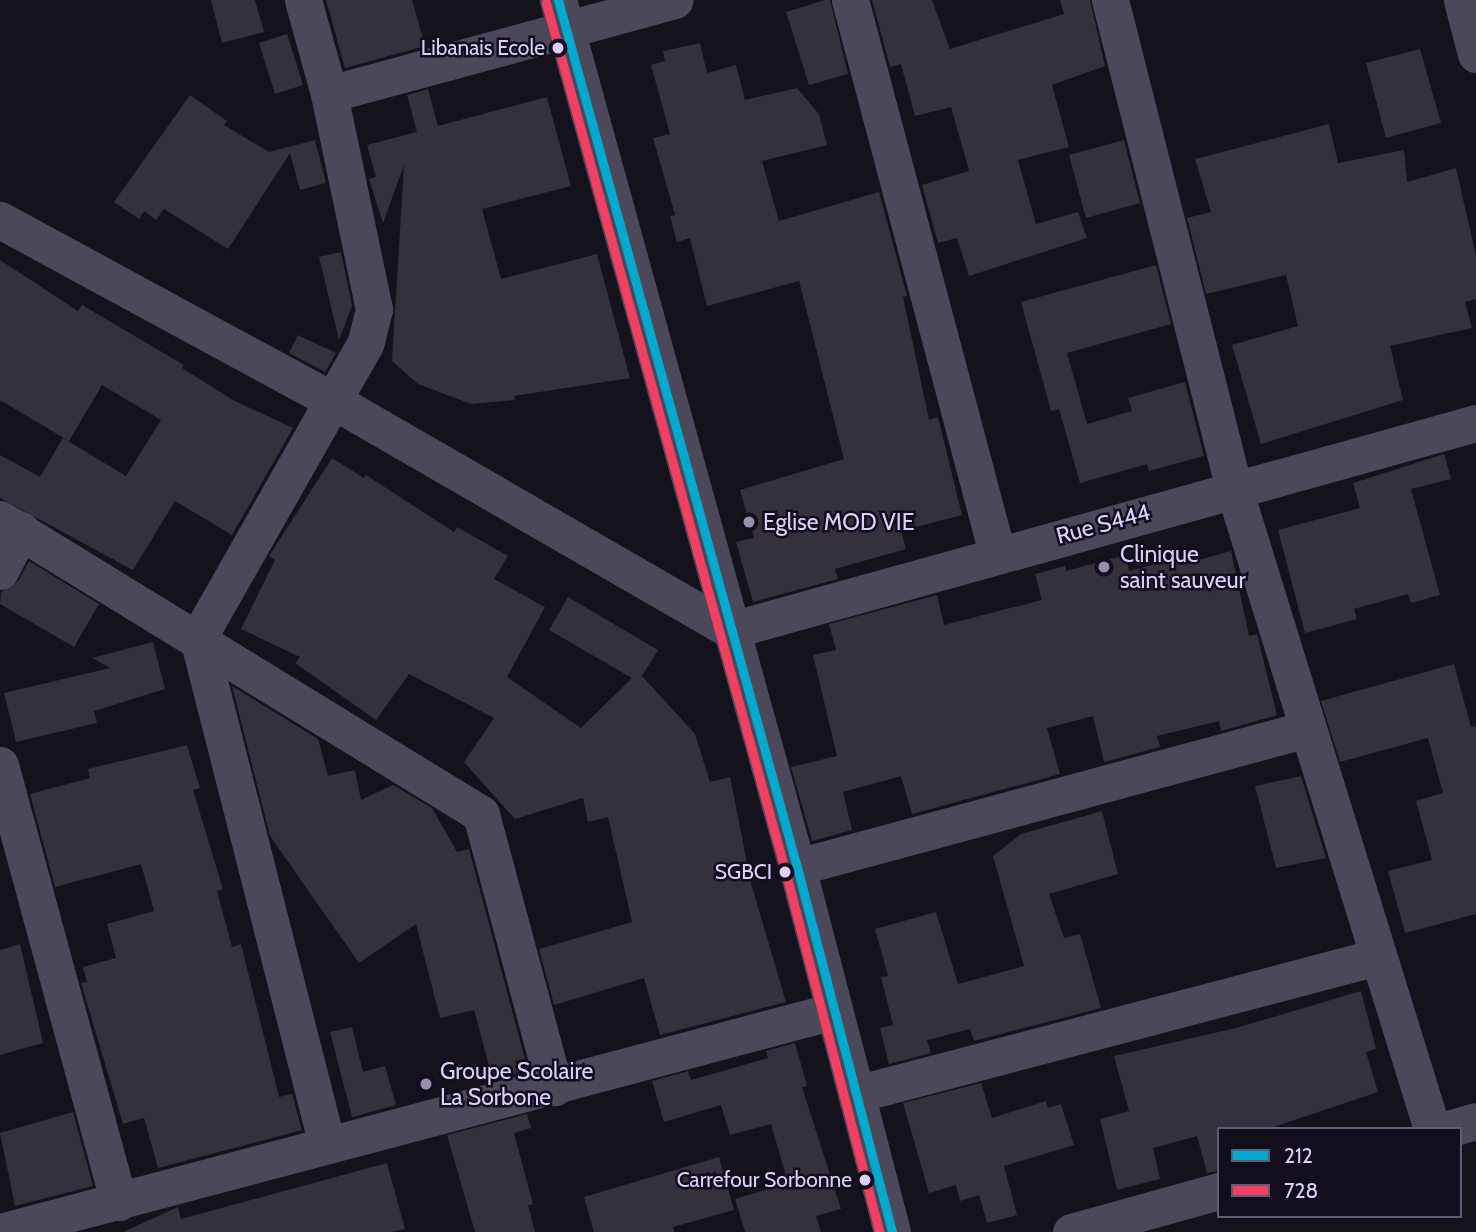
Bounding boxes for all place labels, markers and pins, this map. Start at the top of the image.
place label: Libanais Ecole [421,35,545,61]
marker: Libanais Ecole [551,41,565,55]
place label: Eglise MOD VIE [763,508,914,536]
marker: Eglise MOD VIE [741,514,757,530]
place label: Clinique saint sauveur [1120,540,1246,594]
marker: Clinique saint sauveur [1094,557,1114,577]
place label: SGBCI [715,859,772,885]
marker: SGBCI [778,865,792,879]
place label: Groupe Scolaire La Sorbone [440,1057,593,1111]
marker: Groupe Scolaire La Sorbone [418,1076,434,1092]
place label: Carrefour Sorbonne [677,1167,852,1193]
marker: Carrefour Sorbonne [858,1173,872,1187]

